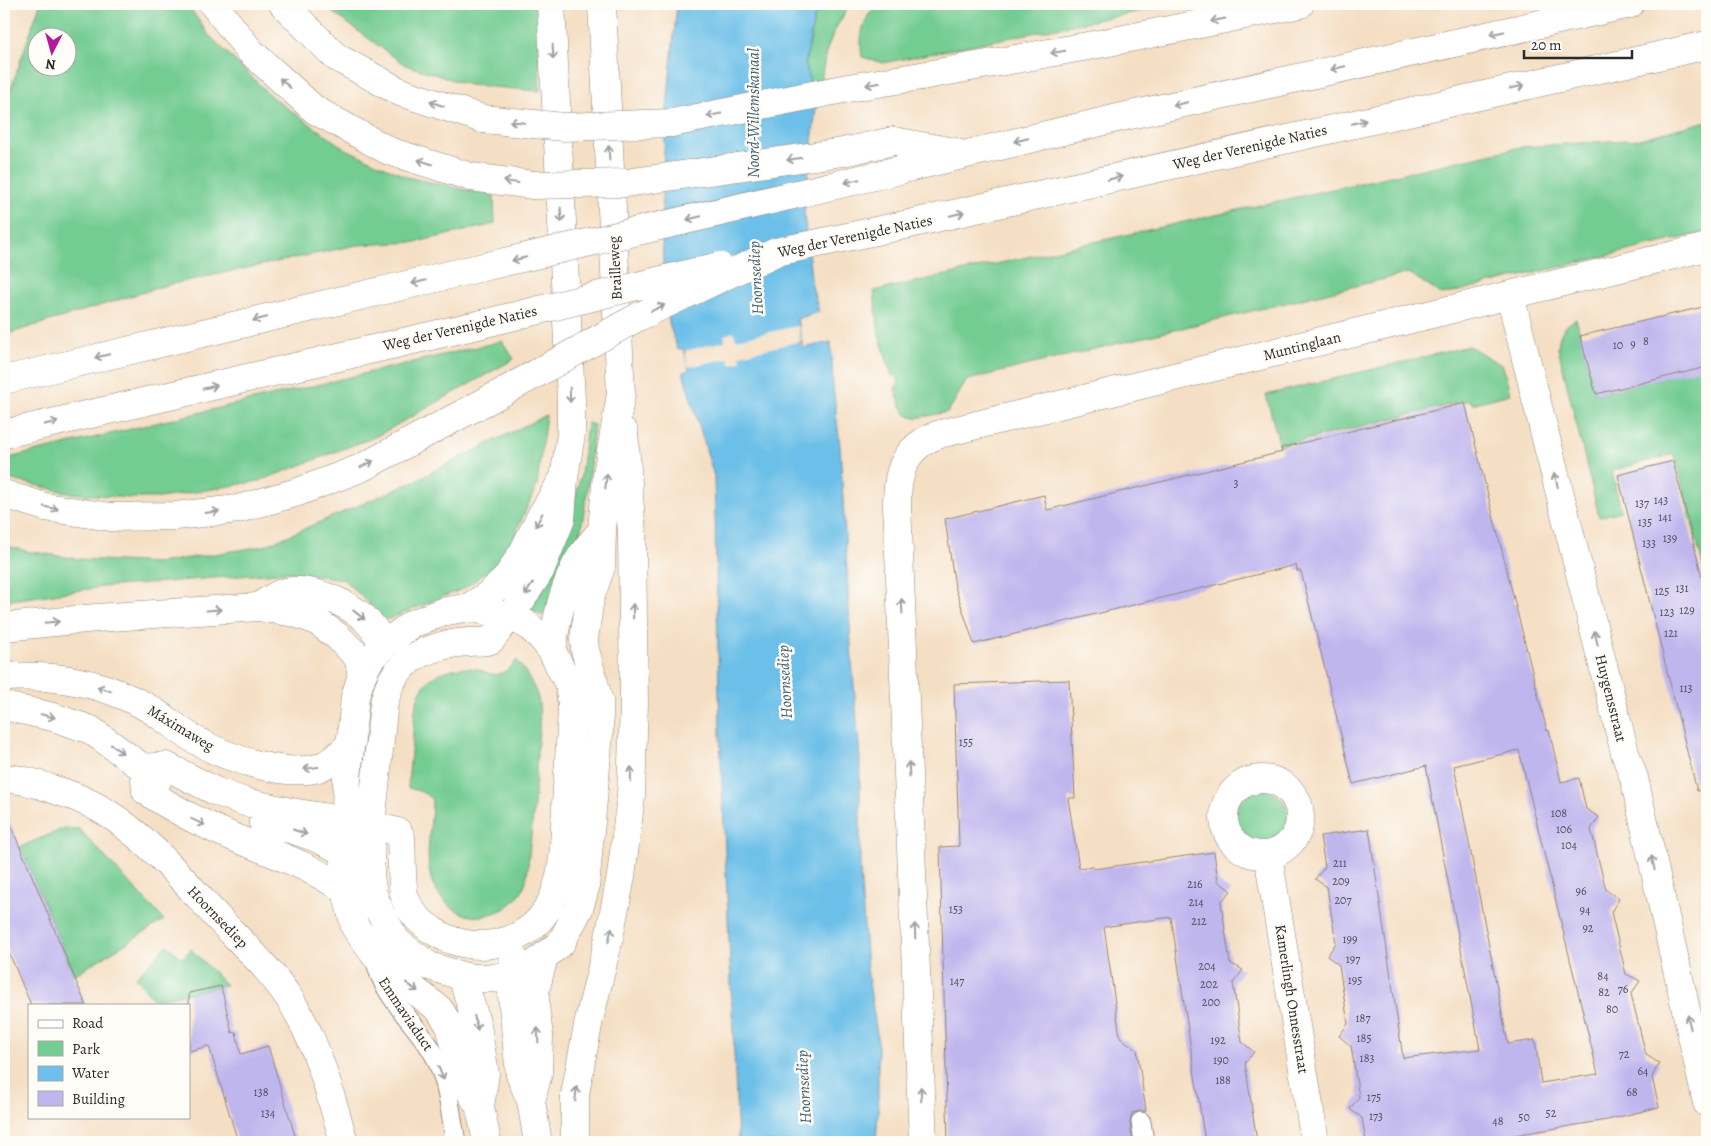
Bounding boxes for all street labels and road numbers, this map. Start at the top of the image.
street label: Weg der Verenigde Naties [1170,120,1329,175]
street label: Weg der Verenigde Naties [775,210,934,262]
street label: Brailleweg [603,235,627,301]
street label: Weg der Verenigde Naties [380,301,539,356]
street label: Muntinglaan [1261,327,1343,365]
street label: Huygensstraat [1590,652,1632,744]
street label: Máximaweg [144,700,218,756]
street label: Hoornsediep [183,881,253,953]
street label: Kamerlingh Onnesstraat [1270,923,1314,1075]
street label: Emmaviaduct [374,973,438,1055]

